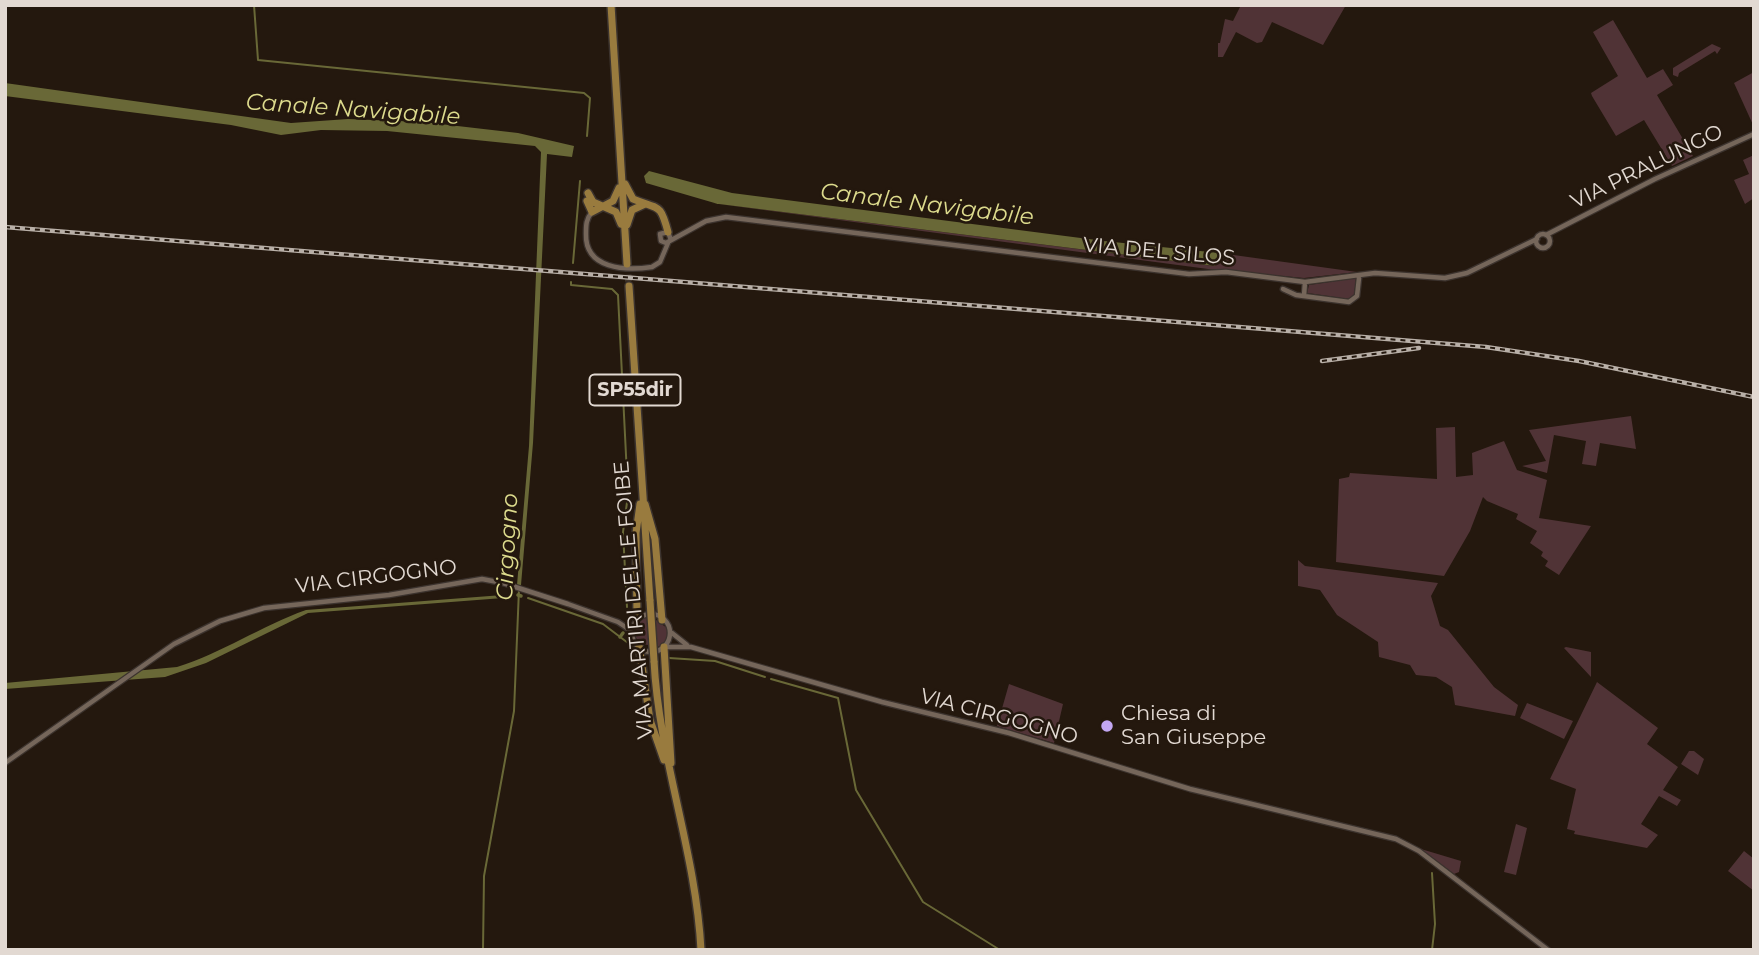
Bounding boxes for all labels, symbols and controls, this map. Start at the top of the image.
water label: Canale Navigabile [245,89,461,131]
street label: VIA PRALUNGO [1567,119,1727,215]
water label: Canale Navigabile [819,178,1035,232]
street label: VIA DEL SILOS [1082,233,1236,271]
road number: SP55dir [590,374,680,406]
street label: VIA MARTIRI DELLE FOIBE [609,460,659,740]
water label: Cirgogno [491,493,525,601]
street label: VIA CIRGOGNO [294,555,458,599]
street label: VIA CIRGOGNO [917,684,1081,750]
place label: Chiesa di San Giuseppe [1121,701,1266,751]
marker: Chiesa di San Giuseppe [1099,718,1115,734]

